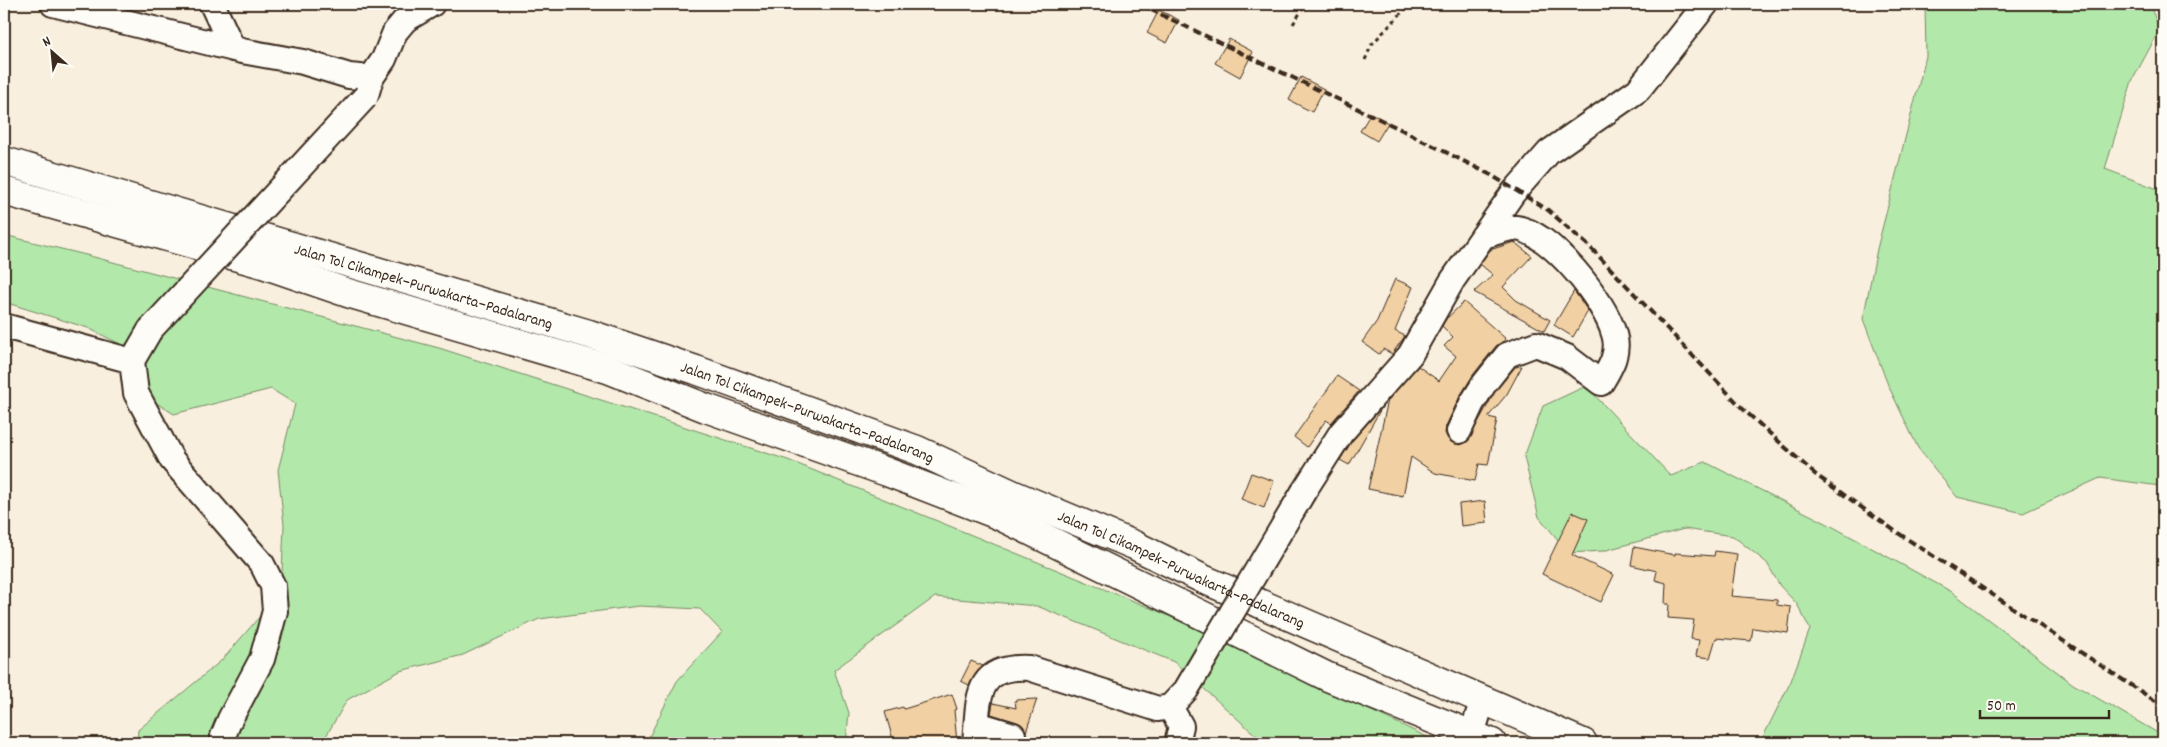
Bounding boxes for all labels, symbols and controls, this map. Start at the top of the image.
north arrow [28,28,78,78]
text: N [39,32,55,53]
street label: Jalan Tol Cikampek–Purwakarta–Padalarang [291,239,555,337]
street label: Jalan Tol Cikampek–Purwakarta–Padalarang [677,357,937,470]
street label: Jalan Tol Cikampek–Purwakarta–Padalarang [1054,505,1308,636]
scale bar [1980,687,2108,719]
text: 50 m [1987,696,2016,718]

